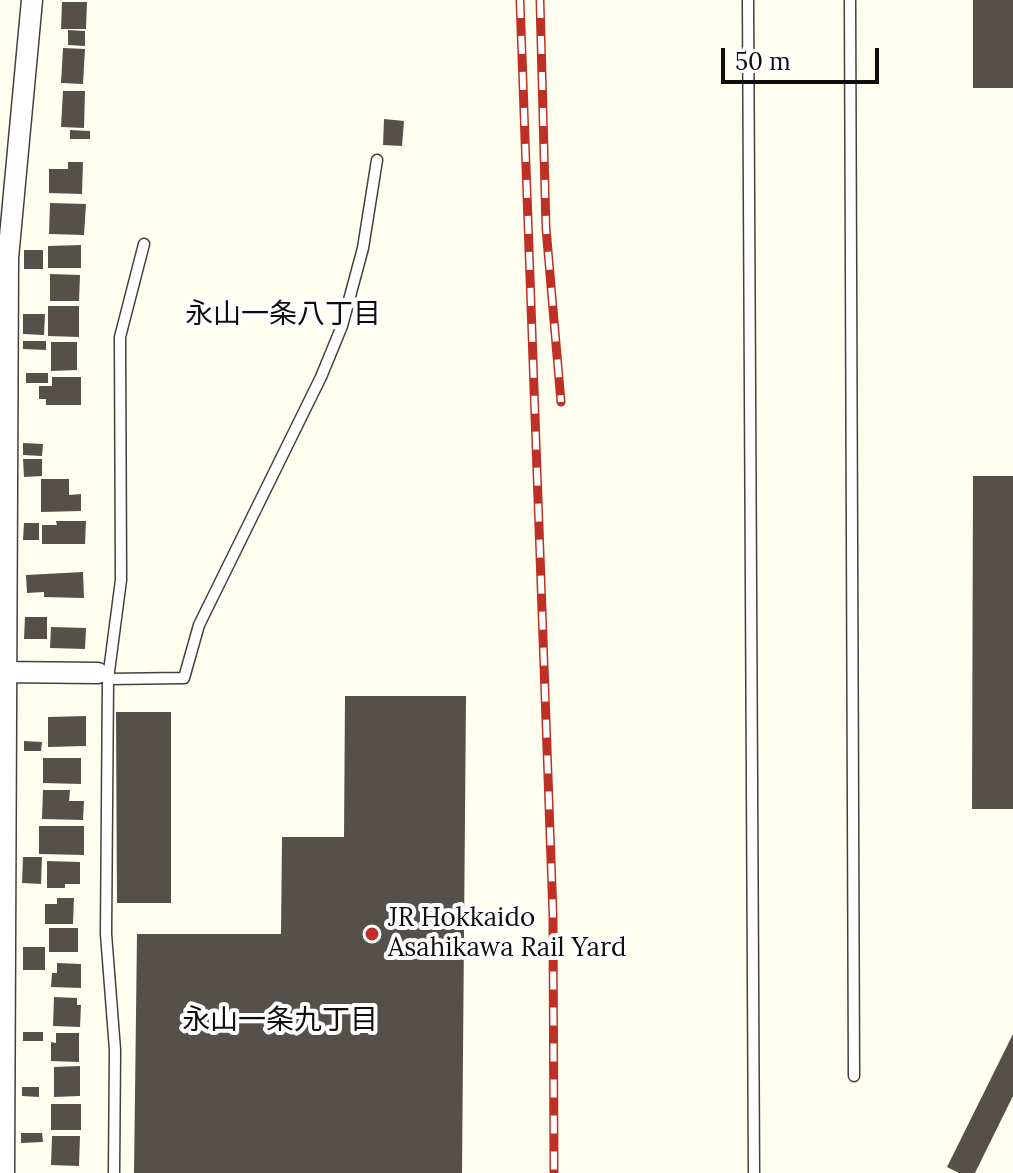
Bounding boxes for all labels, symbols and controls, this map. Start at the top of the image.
scale bar [725,32,883,82]
text: 50 m [735,46,791,77]
district label: 永山一条八丁目 [185,298,381,332]
place label: JR Hokkaido Asahikawa Rail Yard [388,903,627,964]
marker: JR Hokkaido Asahikawa Rail Yard [363,925,381,943]
district label: 永山一条九丁目 [182,1004,378,1038]

